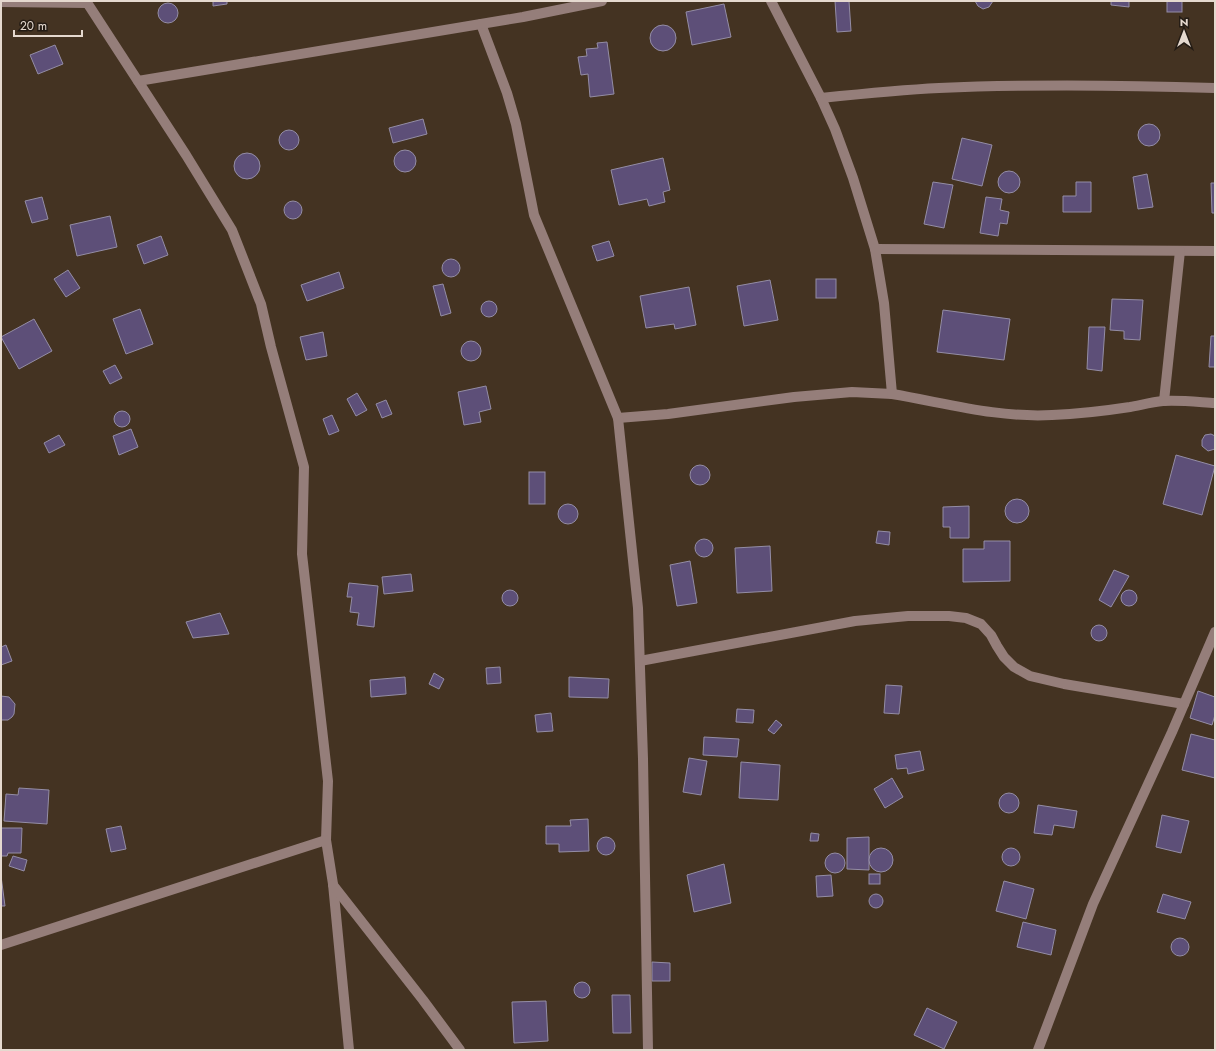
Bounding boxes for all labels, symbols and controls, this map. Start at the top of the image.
scale bar [14,12,82,38]
north arrow [1164,12,1204,52]
text: N [1180,14,1188,30]
text: 20 m [20,17,47,35]

